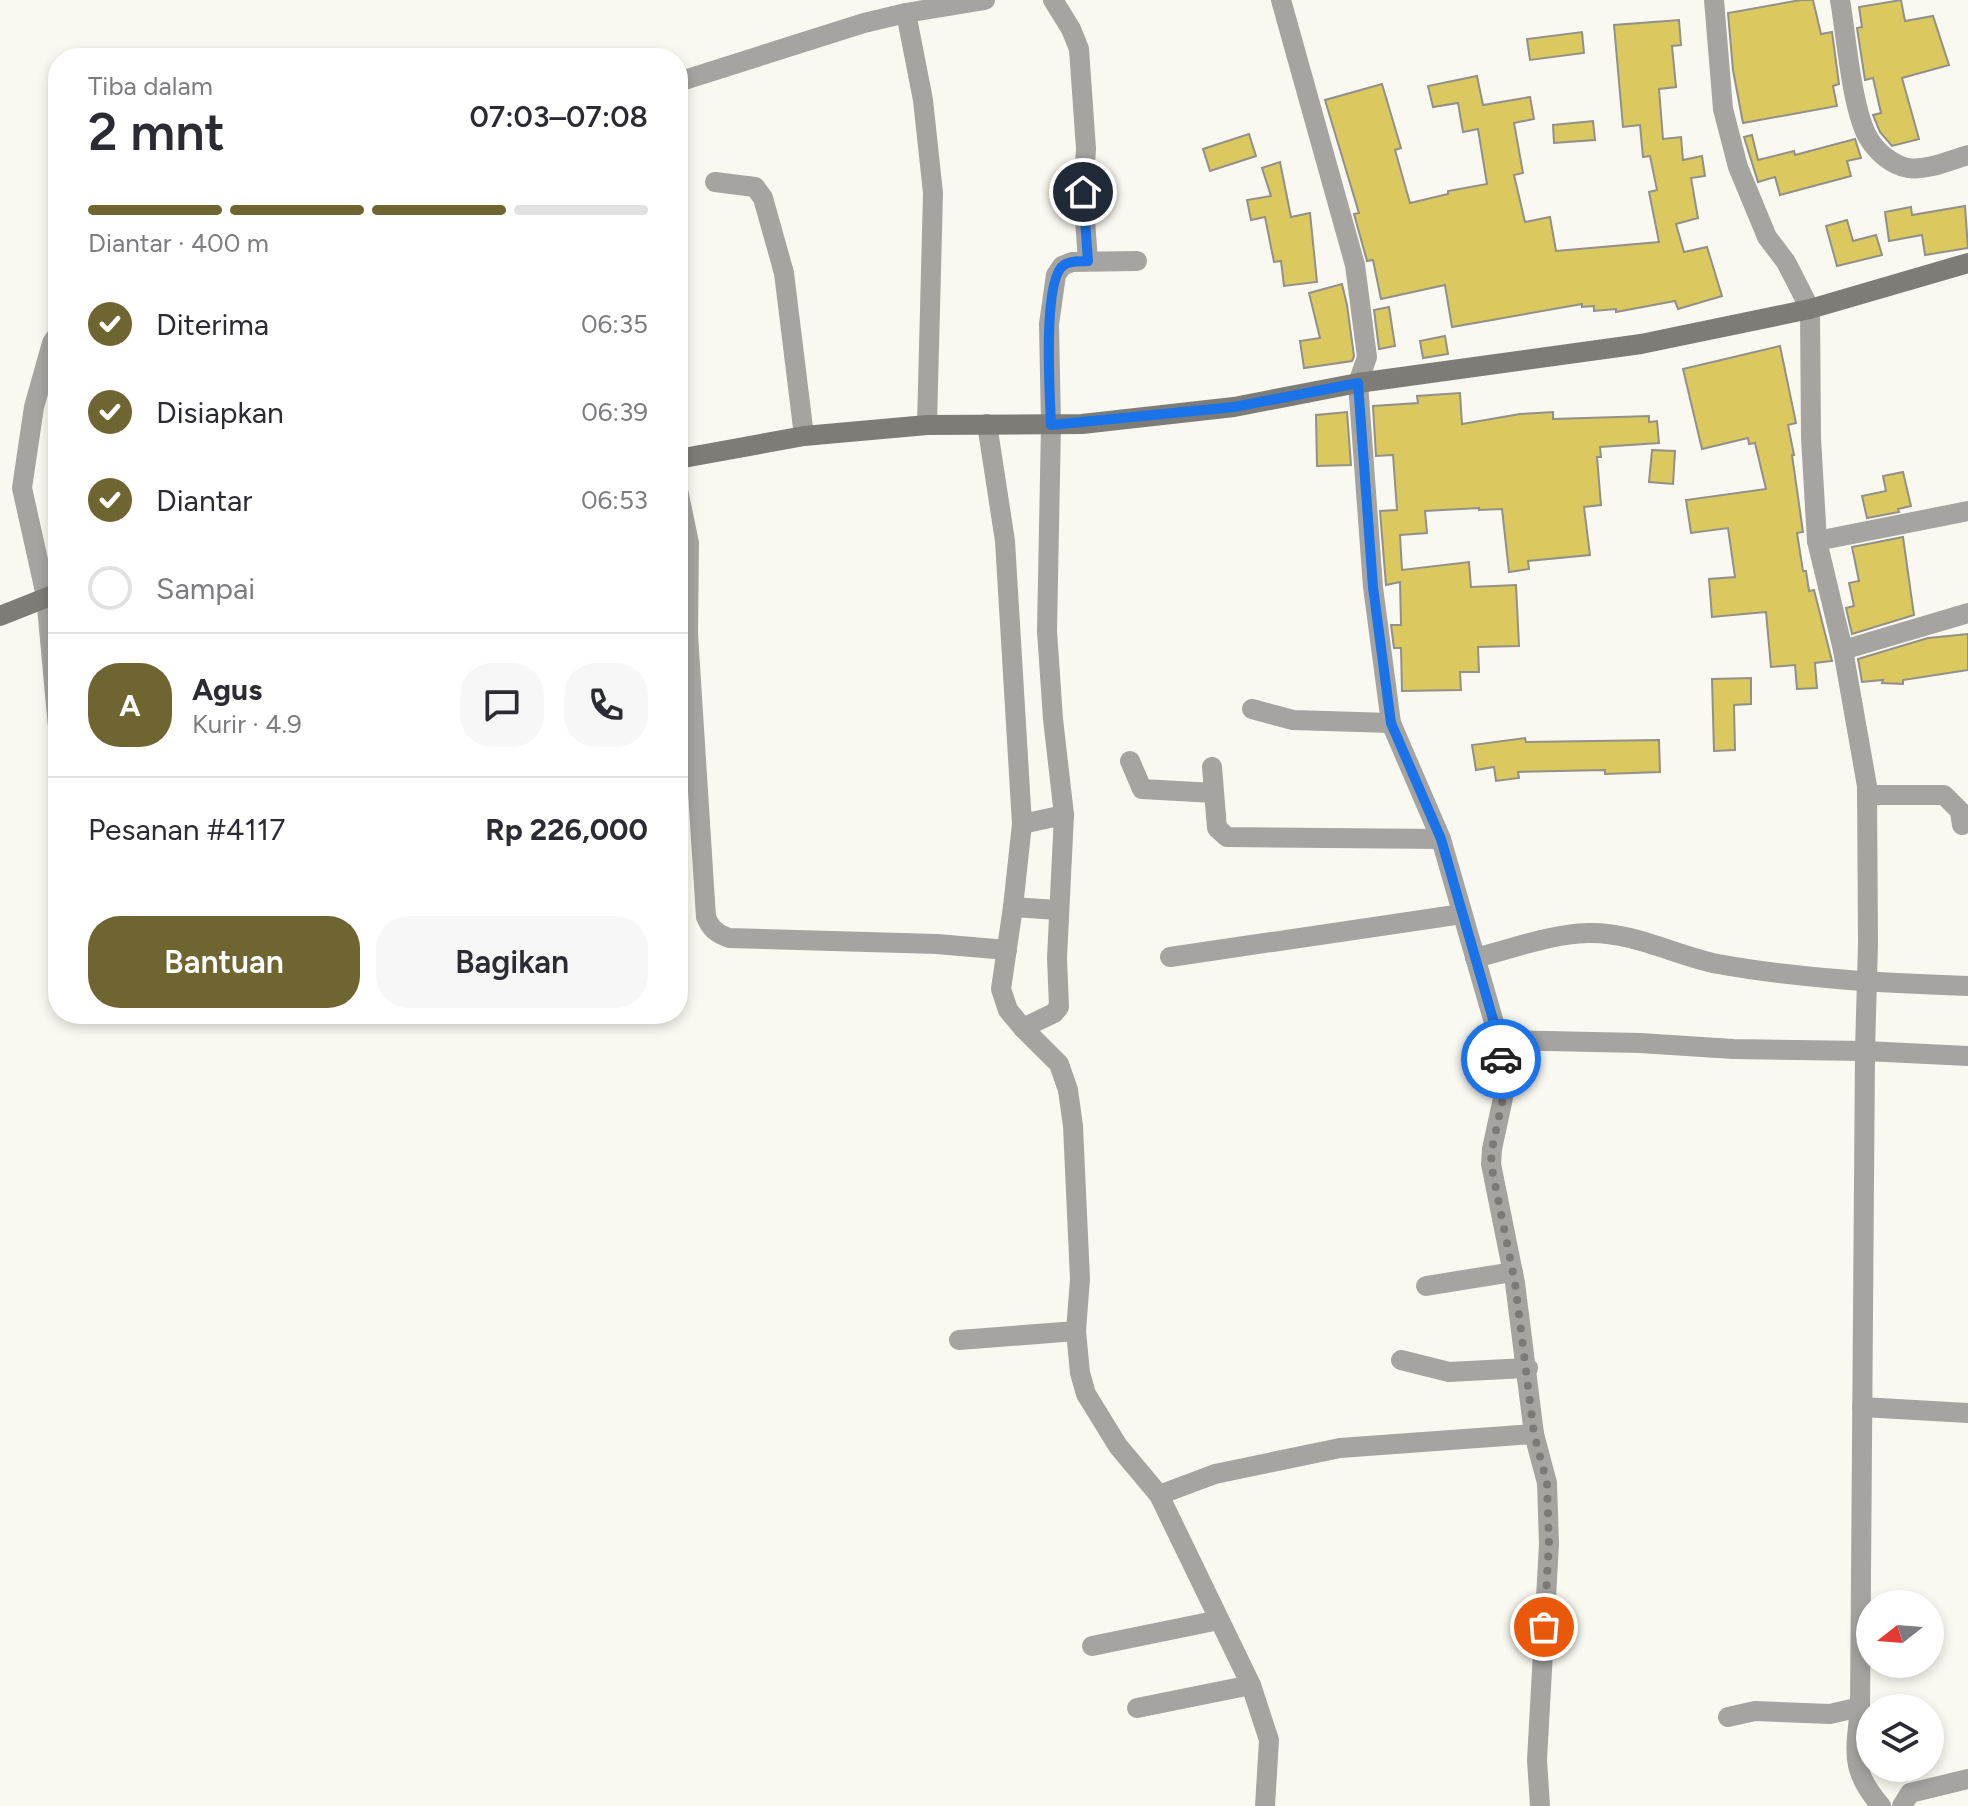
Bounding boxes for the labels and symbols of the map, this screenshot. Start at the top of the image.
pin [1049,158,1117,226]
courier [1461,1019,1541,1099]
north arrow [1856,1590,1944,1678]
pin [1510,1593,1578,1661]

